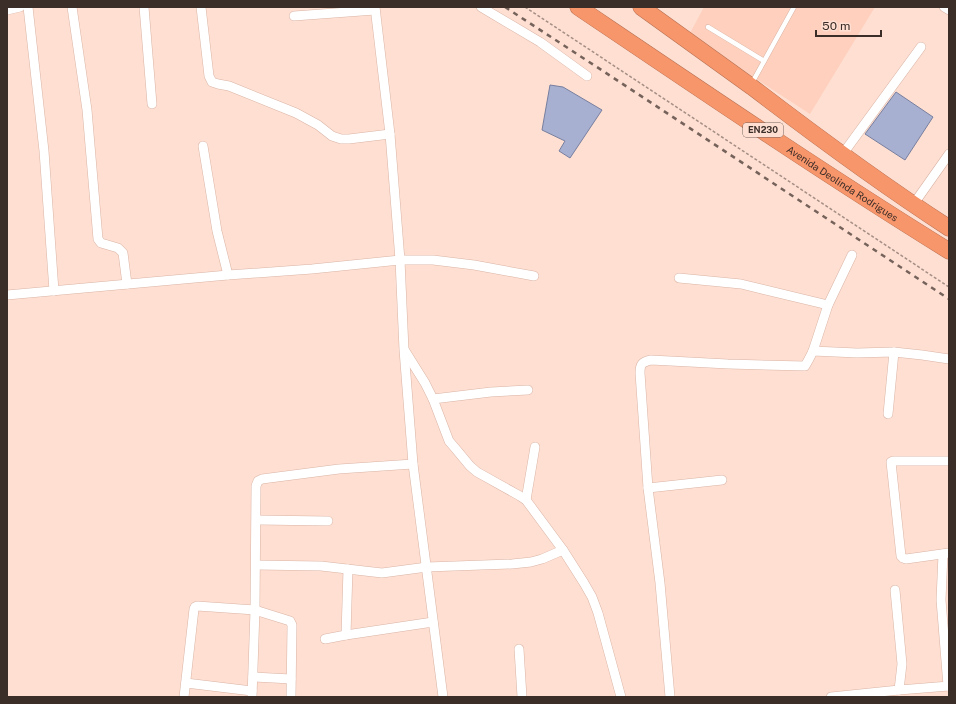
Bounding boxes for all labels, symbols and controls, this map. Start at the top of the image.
scale bar [816,12,881,38]
text: 50 m [822,19,850,33]
road number: EN230 [743,123,783,137]
street label: Avenida Deolinda Rodrigues [785,143,900,224]

